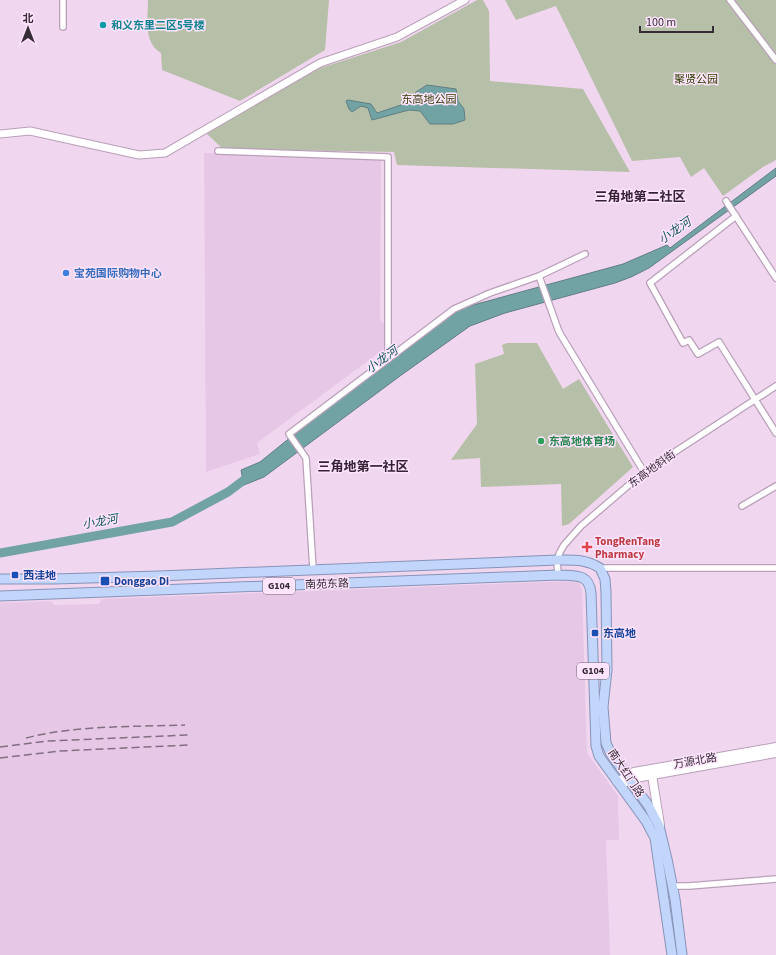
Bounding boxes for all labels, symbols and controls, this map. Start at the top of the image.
north arrow [8,8,48,48]
scale bar [640,8,713,34]
text: 北 [23,11,34,26]
text: 100 m [646,14,676,31]
place label: 和义东里二区5号楼 [111,18,205,33]
marker: 和义东里二区5号楼 [98,20,108,30]
park label: 聚贤公园 [674,72,718,87]
park label: 东高地公园 [402,92,457,107]
district label: 三角地第二社区 [594,188,686,206]
water label: 小龙河 [655,213,696,248]
place label: 宝苑国际购物中心 [74,266,162,281]
marker: 宝苑国际购物中心 [61,268,71,278]
water label: 小龙河 [362,341,403,377]
place label: 东高地体育场 [549,434,615,449]
marker: 东高地体育场 [536,436,546,446]
street label: 东高地斜街 [625,447,679,491]
district label: 三角地第一社区 [317,458,409,476]
water label: 小龙河 [81,510,121,533]
place label: TongRenTang Pharmacy [595,534,660,562]
marker: TongRenTang Pharmacy [582,542,592,552]
place label: 西洼地 [23,568,56,583]
marker: 西洼地 [10,570,20,580]
place label: Donggao Di [114,574,169,589]
marker: Donggao Di [99,575,111,587]
street label: 南苑东路 [305,576,349,592]
road number: G104 [263,578,295,594]
place label: 东高地 [603,626,636,641]
marker: 东高地 [590,628,600,638]
road number: G104 [577,663,609,679]
street label: 南大红门路 [604,746,648,800]
street label: 万源北路 [672,750,718,772]

